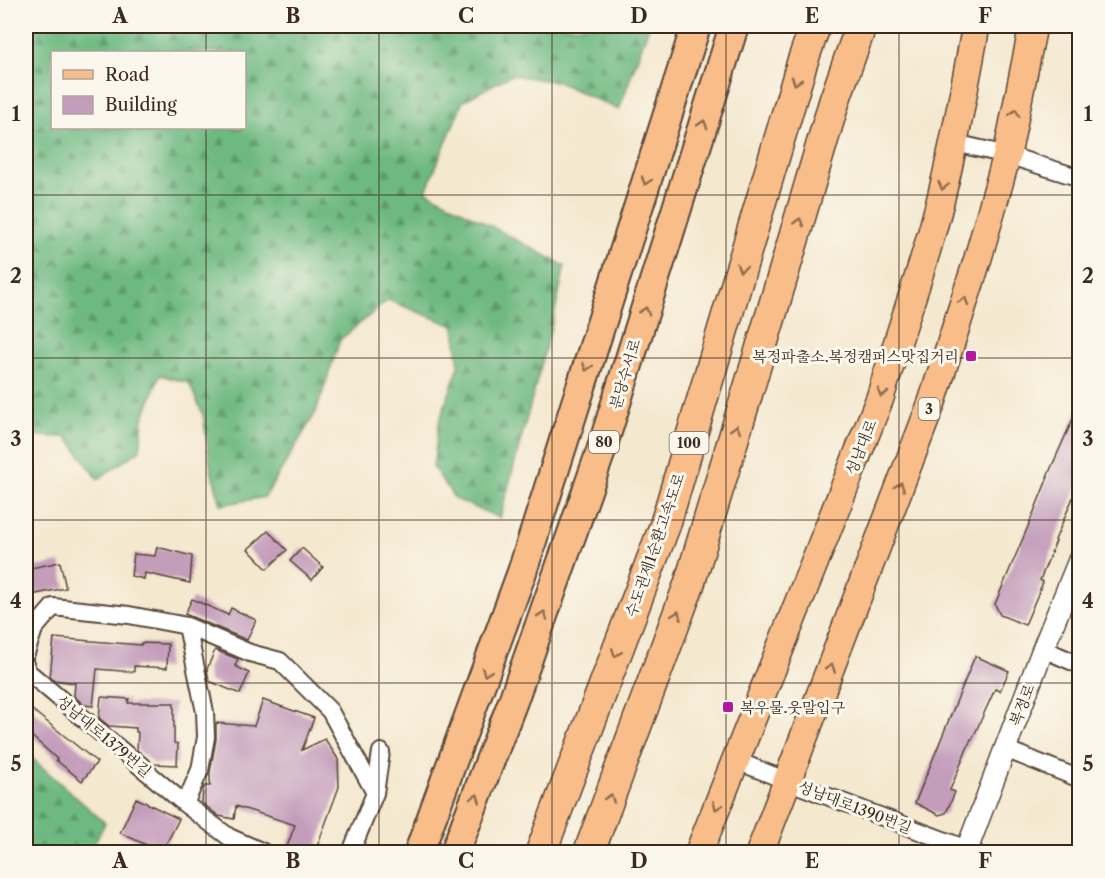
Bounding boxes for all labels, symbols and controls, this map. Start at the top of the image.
text: A [111,4,128,28]
text: B [286,4,301,28]
text: C [458,4,474,28]
text: D [630,4,648,28]
text: E [805,4,819,28]
text: F [978,4,992,28]
legend [51,51,246,129]
text: Road [105,64,150,86]
one-way arrow [791,75,803,86]
text: Building [105,94,177,116]
text: 1 [12,102,21,126]
text: 1 [1084,102,1093,126]
one-way arrow [1008,109,1021,119]
one-way arrow [696,119,708,130]
one-way arrow [641,175,653,186]
one-way arrow [938,180,951,190]
one-way arrow [792,217,804,228]
one-way arrow [736,262,748,273]
text: 2 [10,264,22,288]
text: 2 [1082,264,1094,288]
one-way arrow [957,296,969,307]
one-way arrow [638,306,650,316]
street label: 분당수서로 [605,336,645,411]
place label: 복정파출소.복정캠퍼스맛집거리 [752,347,959,366]
marker: 복정파출소.복정캠퍼스맛집거리 [964,349,978,363]
one-way arrow [582,361,594,372]
one-way arrow [877,387,889,398]
road number: 3 [918,398,940,420]
street label: 성남대로 [841,416,881,477]
one-way arrow [729,424,741,435]
text: 3 [10,427,22,451]
text: 3 [1082,427,1094,451]
road number: 80 [589,431,619,453]
road number: 100 [670,432,708,454]
street label: 수도권제1순환고속도로 [621,470,689,620]
one-way arrow [893,481,906,491]
text: 4 [10,589,22,613]
text: 4 [1082,589,1094,613]
one-way arrow [536,610,549,621]
one-way arrow [670,610,683,621]
one-way arrow [611,647,624,658]
one-way arrow [823,663,836,673]
one-way arrow [480,666,493,676]
street label: 복정로 [1005,681,1039,729]
street label: 성남대로1379번길 [53,691,155,781]
place label: 복우물.웃말입구 [740,698,846,717]
marker: 복우물.웃말입구 [721,700,735,714]
text: 5 [10,752,22,776]
text: 5 [1082,752,1094,776]
street label: 성남대로1390번길 [796,777,914,837]
one-way arrow [469,793,481,804]
one-way arrow [602,793,615,804]
one-way arrow [712,800,724,811]
text: A [111,849,128,873]
text: B [286,849,301,873]
text: C [458,849,474,873]
text: D [630,849,648,873]
text: E [805,849,819,873]
text: F [978,849,992,873]

